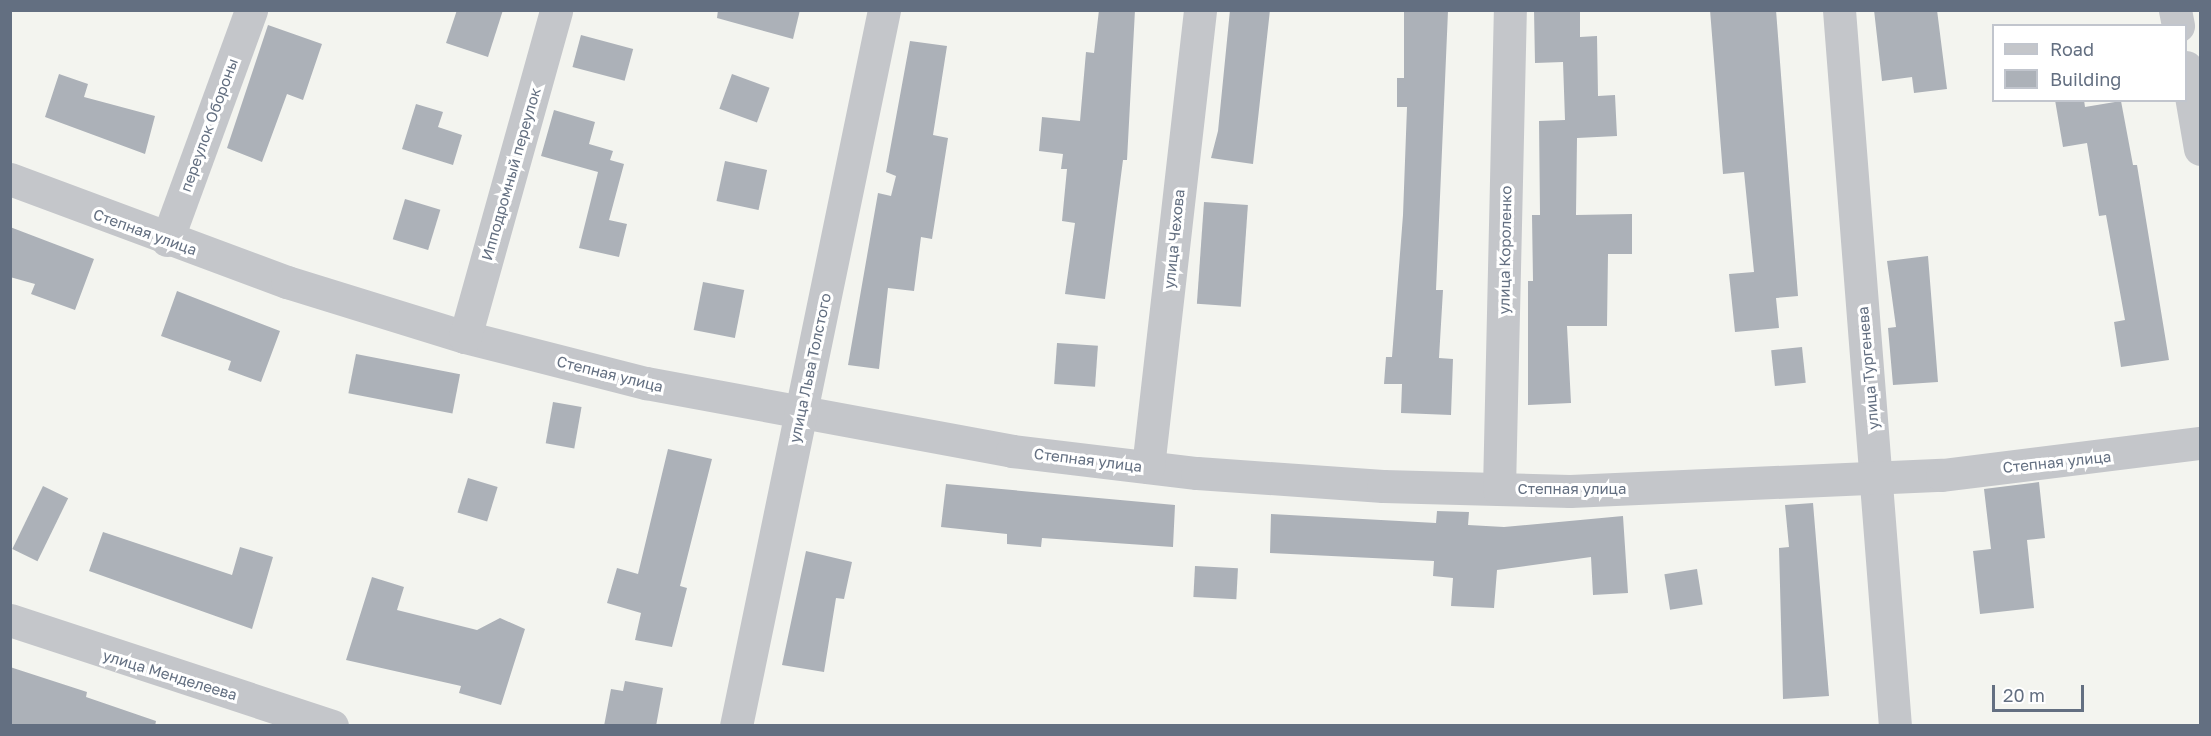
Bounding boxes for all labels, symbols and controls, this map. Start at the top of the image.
legend [1992,24,2187,102]
text: Road [2050,38,2094,60]
street label: переулок Обороны [176,56,242,194]
text: Building [2050,68,2121,90]
street label: Ипподромный переулок [478,85,544,263]
street label: улица Короленко [1495,185,1515,315]
street label: улица Чехова [1160,188,1188,290]
street label: Степная улица [91,205,199,259]
street label: улица Льва Толстого [785,291,835,445]
street label: улица Тургенева [1854,306,1882,430]
street label: Степная улица [555,352,665,396]
street label: Степная улица [1033,444,1143,476]
street label: Степная улица [2002,447,2112,477]
street label: Степная улица [1518,480,1626,498]
street label: улица Менделеева [101,646,239,704]
scale bar [1995,673,2086,711]
text: 20 m [2003,684,2045,706]

